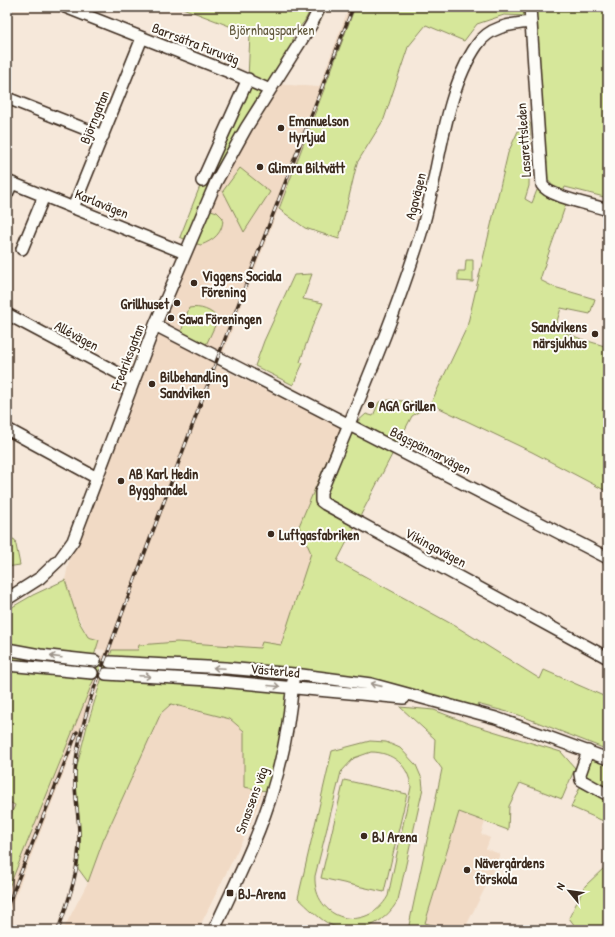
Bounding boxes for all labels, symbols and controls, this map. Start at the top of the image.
street label: Barrsätra Furuväg [149,18,243,69]
park label: Björnhagsparken [229,20,315,40]
street label: Björngatan [75,87,114,147]
street label: Lasarettsleden [511,102,535,178]
place label: Emanuelson Hyrljud [289,111,349,148]
marker: Emanuelson Hyrljud [276,123,286,133]
place label: Glimra Biltvätt [268,158,346,177]
marker: Glimra Biltvätt [255,162,265,172]
street label: Agavägen [400,171,431,222]
street label: Karlavägen [72,184,132,223]
place label: Viggens Sociala Förening [201,266,282,303]
marker: Viggens Sociala Förening [189,278,199,288]
place label: Grillhuset [120,294,170,313]
marker: Grillhuset [172,298,182,308]
place label: Sawa Föreningen [179,309,262,330]
marker: Sawa Föreningen [166,313,176,323]
street label: Allévägen [51,315,102,355]
place label: Sandvikens närsjukhus [531,317,588,353]
street label: Fredriksgatan [105,321,149,394]
marker: Sandvikens närsjukhus [590,329,600,339]
place label: Bilbehandling Sandviken [160,367,228,402]
marker: Bilbehandling Sandviken [147,379,157,389]
place label: AGA Grillen [379,396,436,415]
marker: AGA Grillen [366,400,376,410]
street label: Bågspännarvägen [387,421,475,479]
place label: AB Karl Hedin Bygghandel [129,464,198,501]
marker: AB Karl Hedin Bygghandel [116,476,126,486]
street label: Vikingavägen [401,523,470,572]
place label: Luftgasfabriken [279,525,359,546]
marker: Luftgasfabriken [266,529,276,539]
one-way arrow [50,653,63,661]
street label: Västerled [250,658,301,682]
one-way arrow [213,664,226,671]
one-way arrow [138,673,151,680]
one-way arrow [370,681,383,689]
one-way arrow [268,682,281,689]
street label: Smassens väg [230,764,273,837]
place label: BJ Arena [372,827,418,846]
marker: BJ Arena [359,831,369,841]
place label: Nävergårdens förskola [475,853,545,888]
marker: Nävergårdens förskola [462,865,472,875]
north arrow [549,871,589,911]
text: N [553,880,568,892]
place label: BJ-Arena [238,884,286,903]
marker: BJ-Arena [225,888,235,898]

